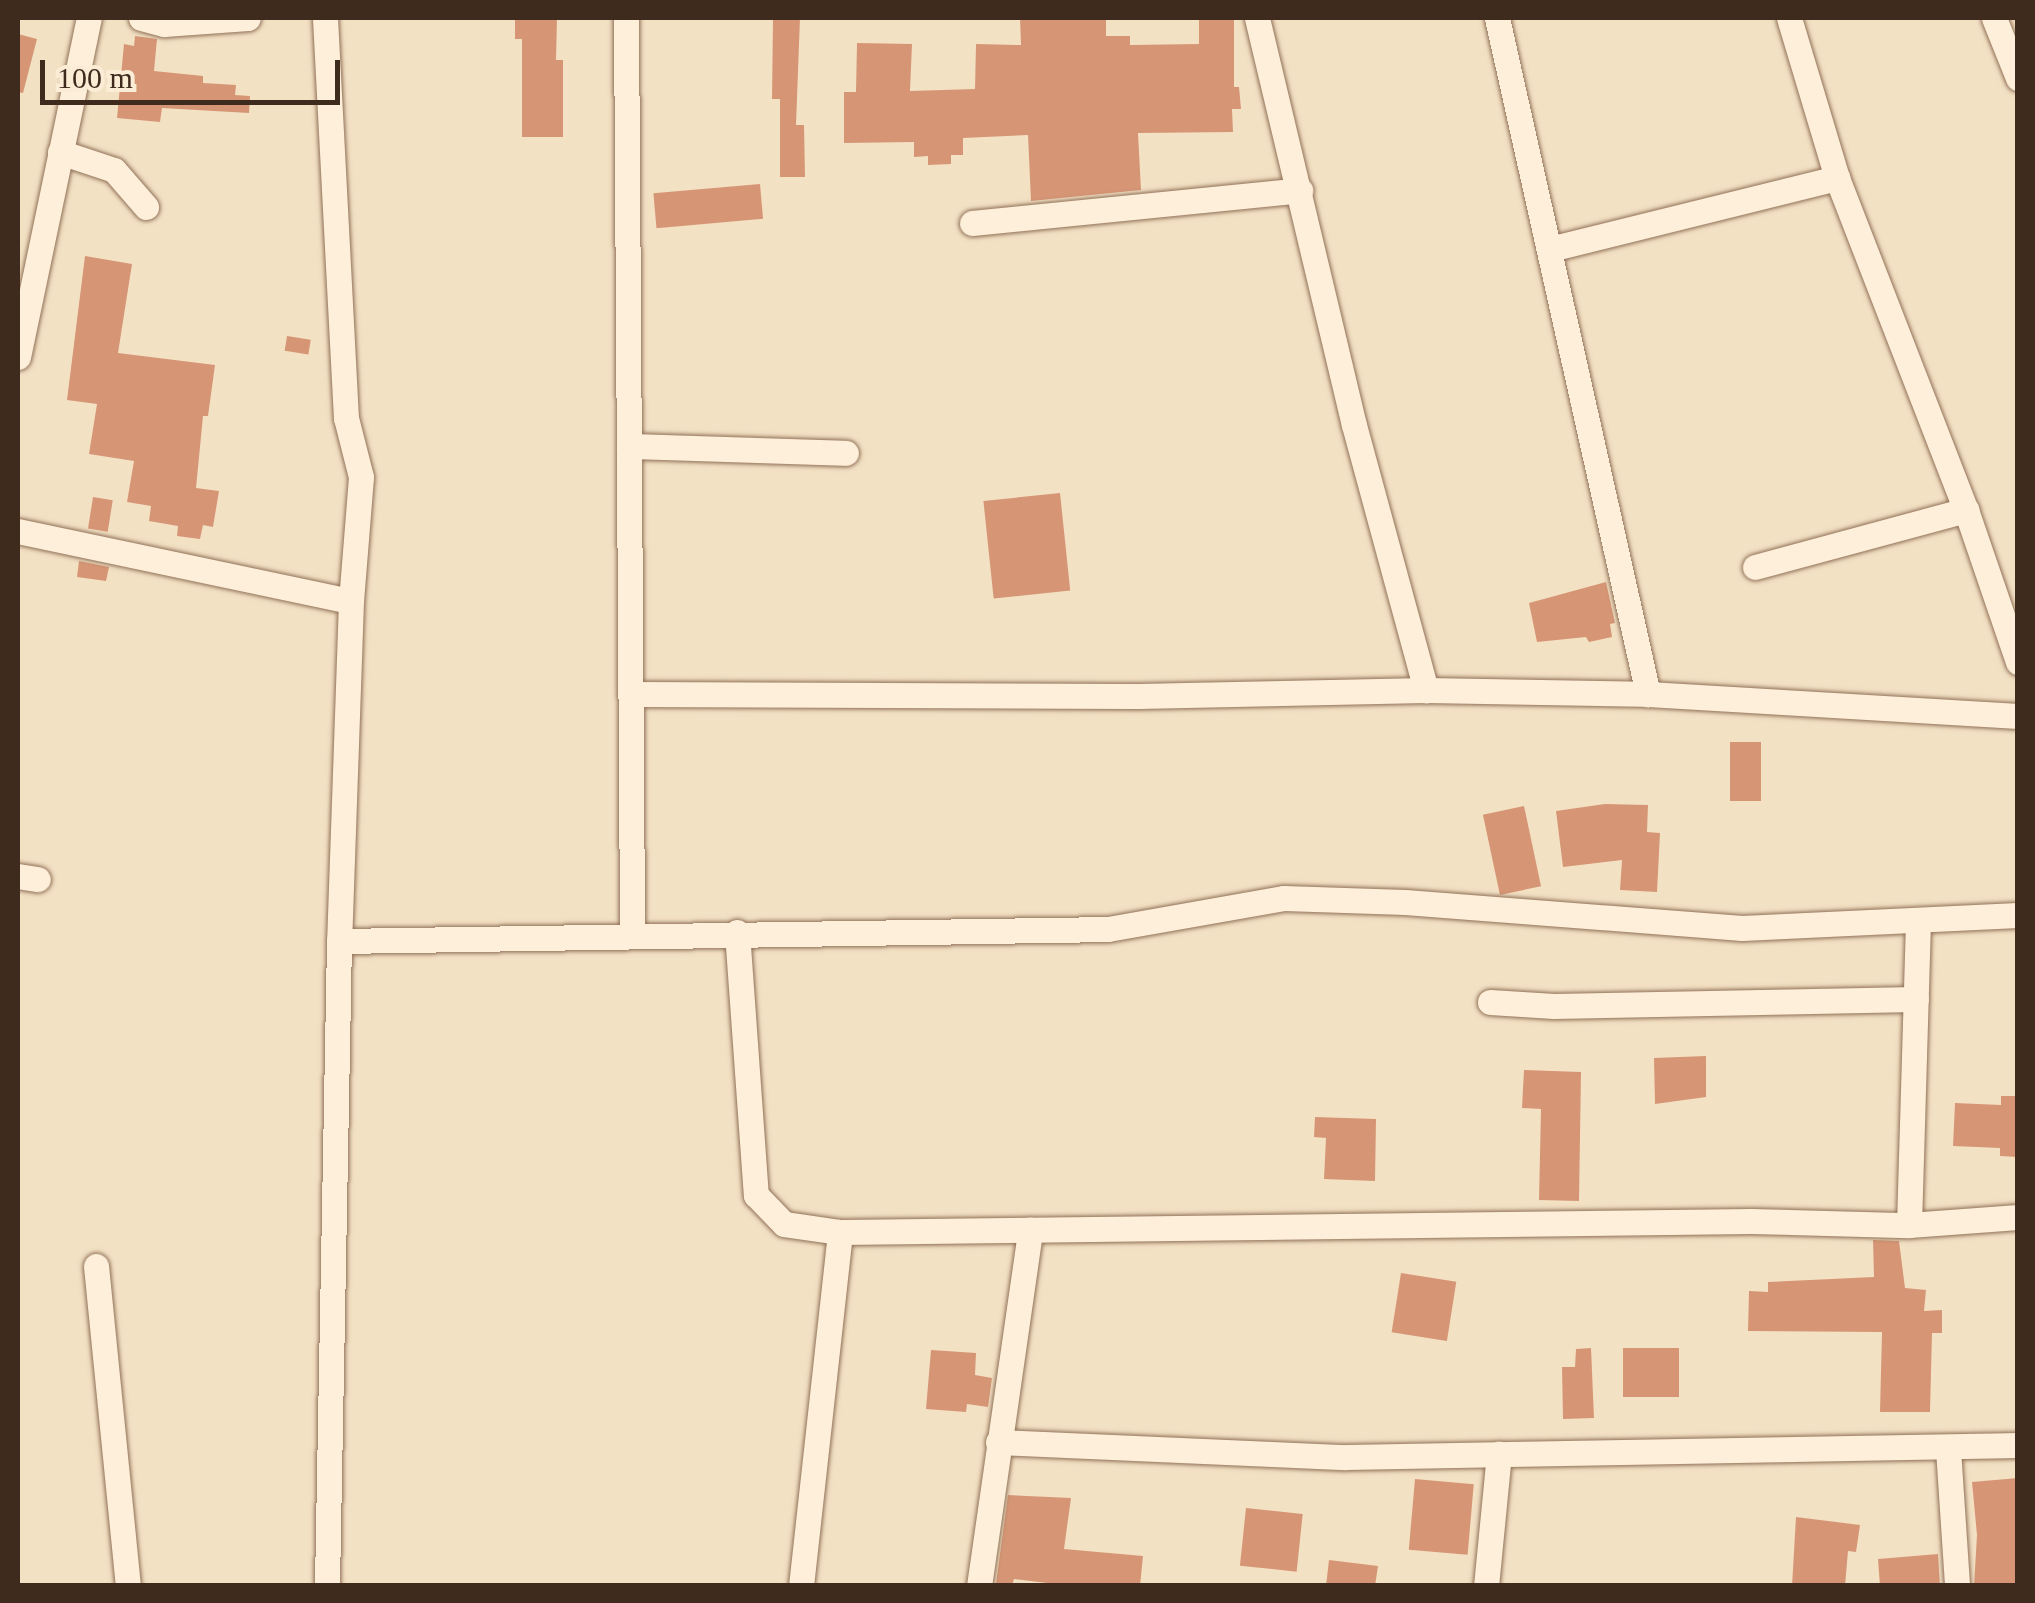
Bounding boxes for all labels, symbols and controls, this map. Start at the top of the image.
scale bar [45,40,345,102]
text: 100 m [57,61,133,94]

